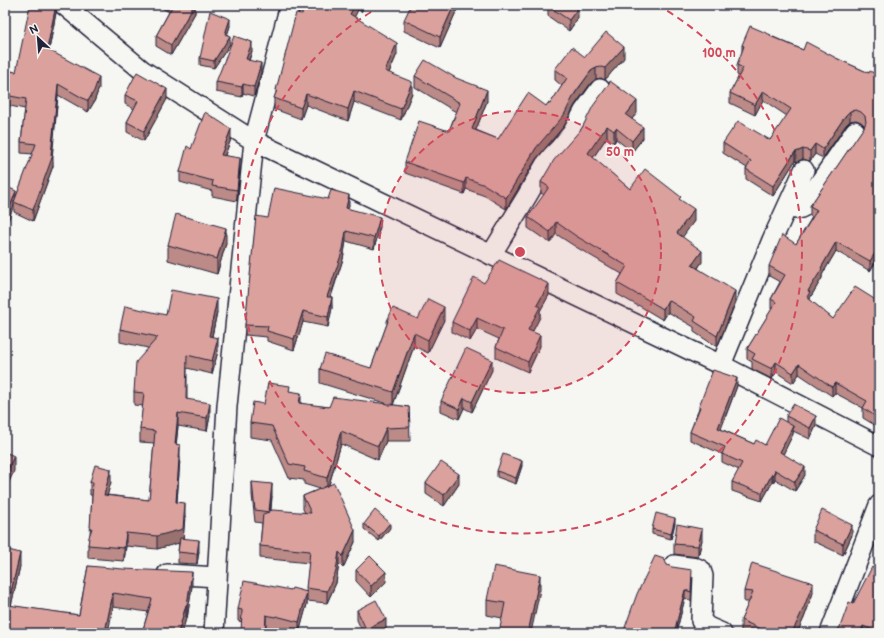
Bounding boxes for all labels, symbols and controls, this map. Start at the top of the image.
north arrow [18,18,58,58]
text: N [27,22,40,37]
text: 100 m [702,46,736,61]
text: 50 m [606,145,634,160]
centre of rings [513,245,527,259]

